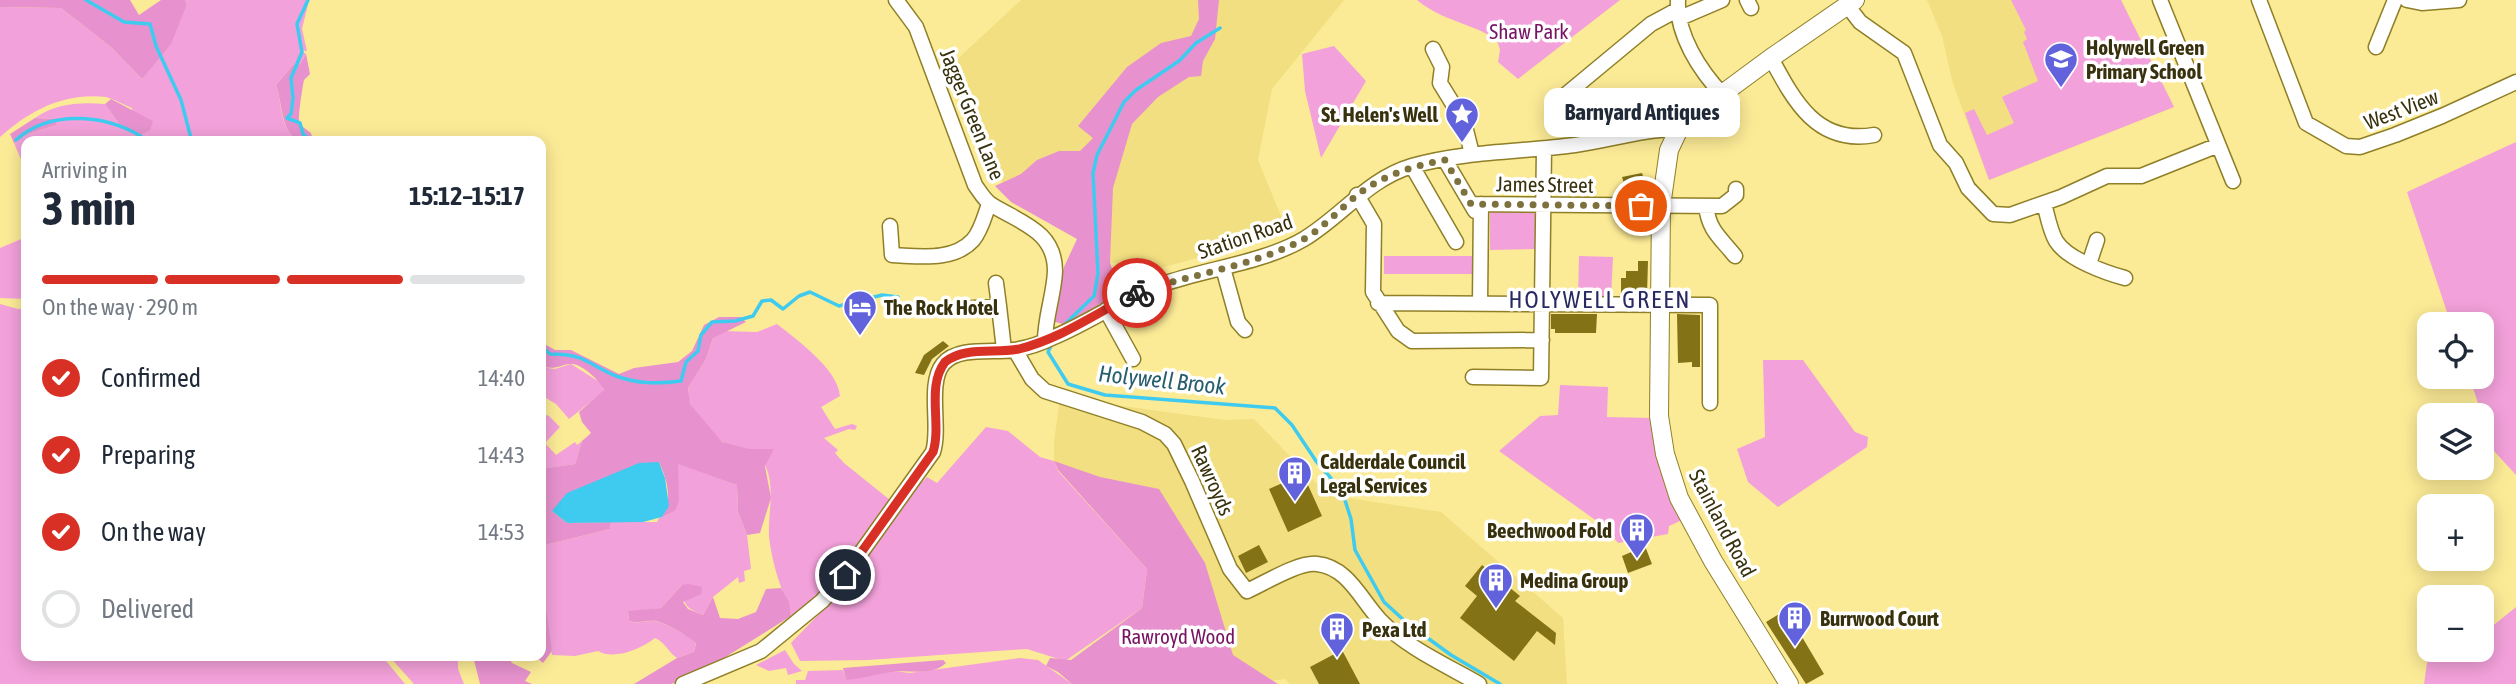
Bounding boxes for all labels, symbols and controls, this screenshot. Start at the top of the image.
park label: Shaw Park [1489,19,1569,43]
place label: Holywell Green Primary School [2086,35,2204,83]
school or university icon: Holywell Green Primary School [2042,40,2080,89]
street label: Jagger Green Lane [936,45,1010,183]
street label: West View [2361,84,2442,134]
callout: Barnyard Antiques [1543,87,1739,136]
place icon: St. Helen's Well [1443,95,1481,144]
text: Barnyard Antiques [1564,99,1720,125]
place label: St. Helen's Well [1321,102,1438,126]
text: Arriving in [42,157,128,183]
street label: James Street [1496,171,1594,197]
pin [1611,176,1671,236]
text: 15:12–15:17 [409,181,525,211]
text: 3 min [42,182,136,235]
icon: bag [1622,187,1660,225]
street label: Station Road [1195,209,1295,263]
courier [1102,258,1172,328]
icon: bike [1118,274,1156,312]
district label: HOLYWELL GREEN [1508,286,1692,313]
hotel icon: The Rock Hotel [841,288,879,337]
text: On the way · 290 m [42,294,198,320]
place label: The Rock Hotel [884,295,999,319]
map controls [2417,312,2494,662]
button: locate [2417,312,2494,389]
icon: check [42,359,80,397]
water label: Holywell Brook [1097,360,1228,400]
text: Confirmed [101,363,201,393]
text: 14:40 [478,365,525,391]
button: layers [2417,403,2494,480]
icon: check [42,436,80,474]
text: Preparing [101,440,195,470]
street label: Rawroyds [1187,441,1239,519]
text: 14:43 [478,442,525,468]
place label: Calderdale Council Legal Services [1320,449,1466,497]
building icon: Calderdale Council Legal Services [1276,454,1314,503]
street label: Stainland Road [1685,465,1761,581]
button: + [2417,494,2494,571]
building icon: Beechwood Fold [1618,511,1656,560]
icon: check [42,513,80,551]
text: On the way [101,517,206,547]
place label: Beechwood Fold [1487,518,1612,542]
text: 14:53 [478,519,525,545]
pin [815,545,875,605]
icon: home [826,556,864,594]
building icon: Medina Group [1477,561,1515,610]
place label: Medina Group [1520,568,1628,592]
button: − [2417,585,2494,662]
text: Delivered [101,594,194,624]
building icon: Burrwood Court [1776,599,1814,648]
place label: Burrwood Court [1820,606,1939,630]
building icon: Pexa Ltd [1318,610,1356,659]
place label: Pexa Ltd [1362,617,1426,641]
park label: Rawroyd Wood [1121,624,1235,648]

